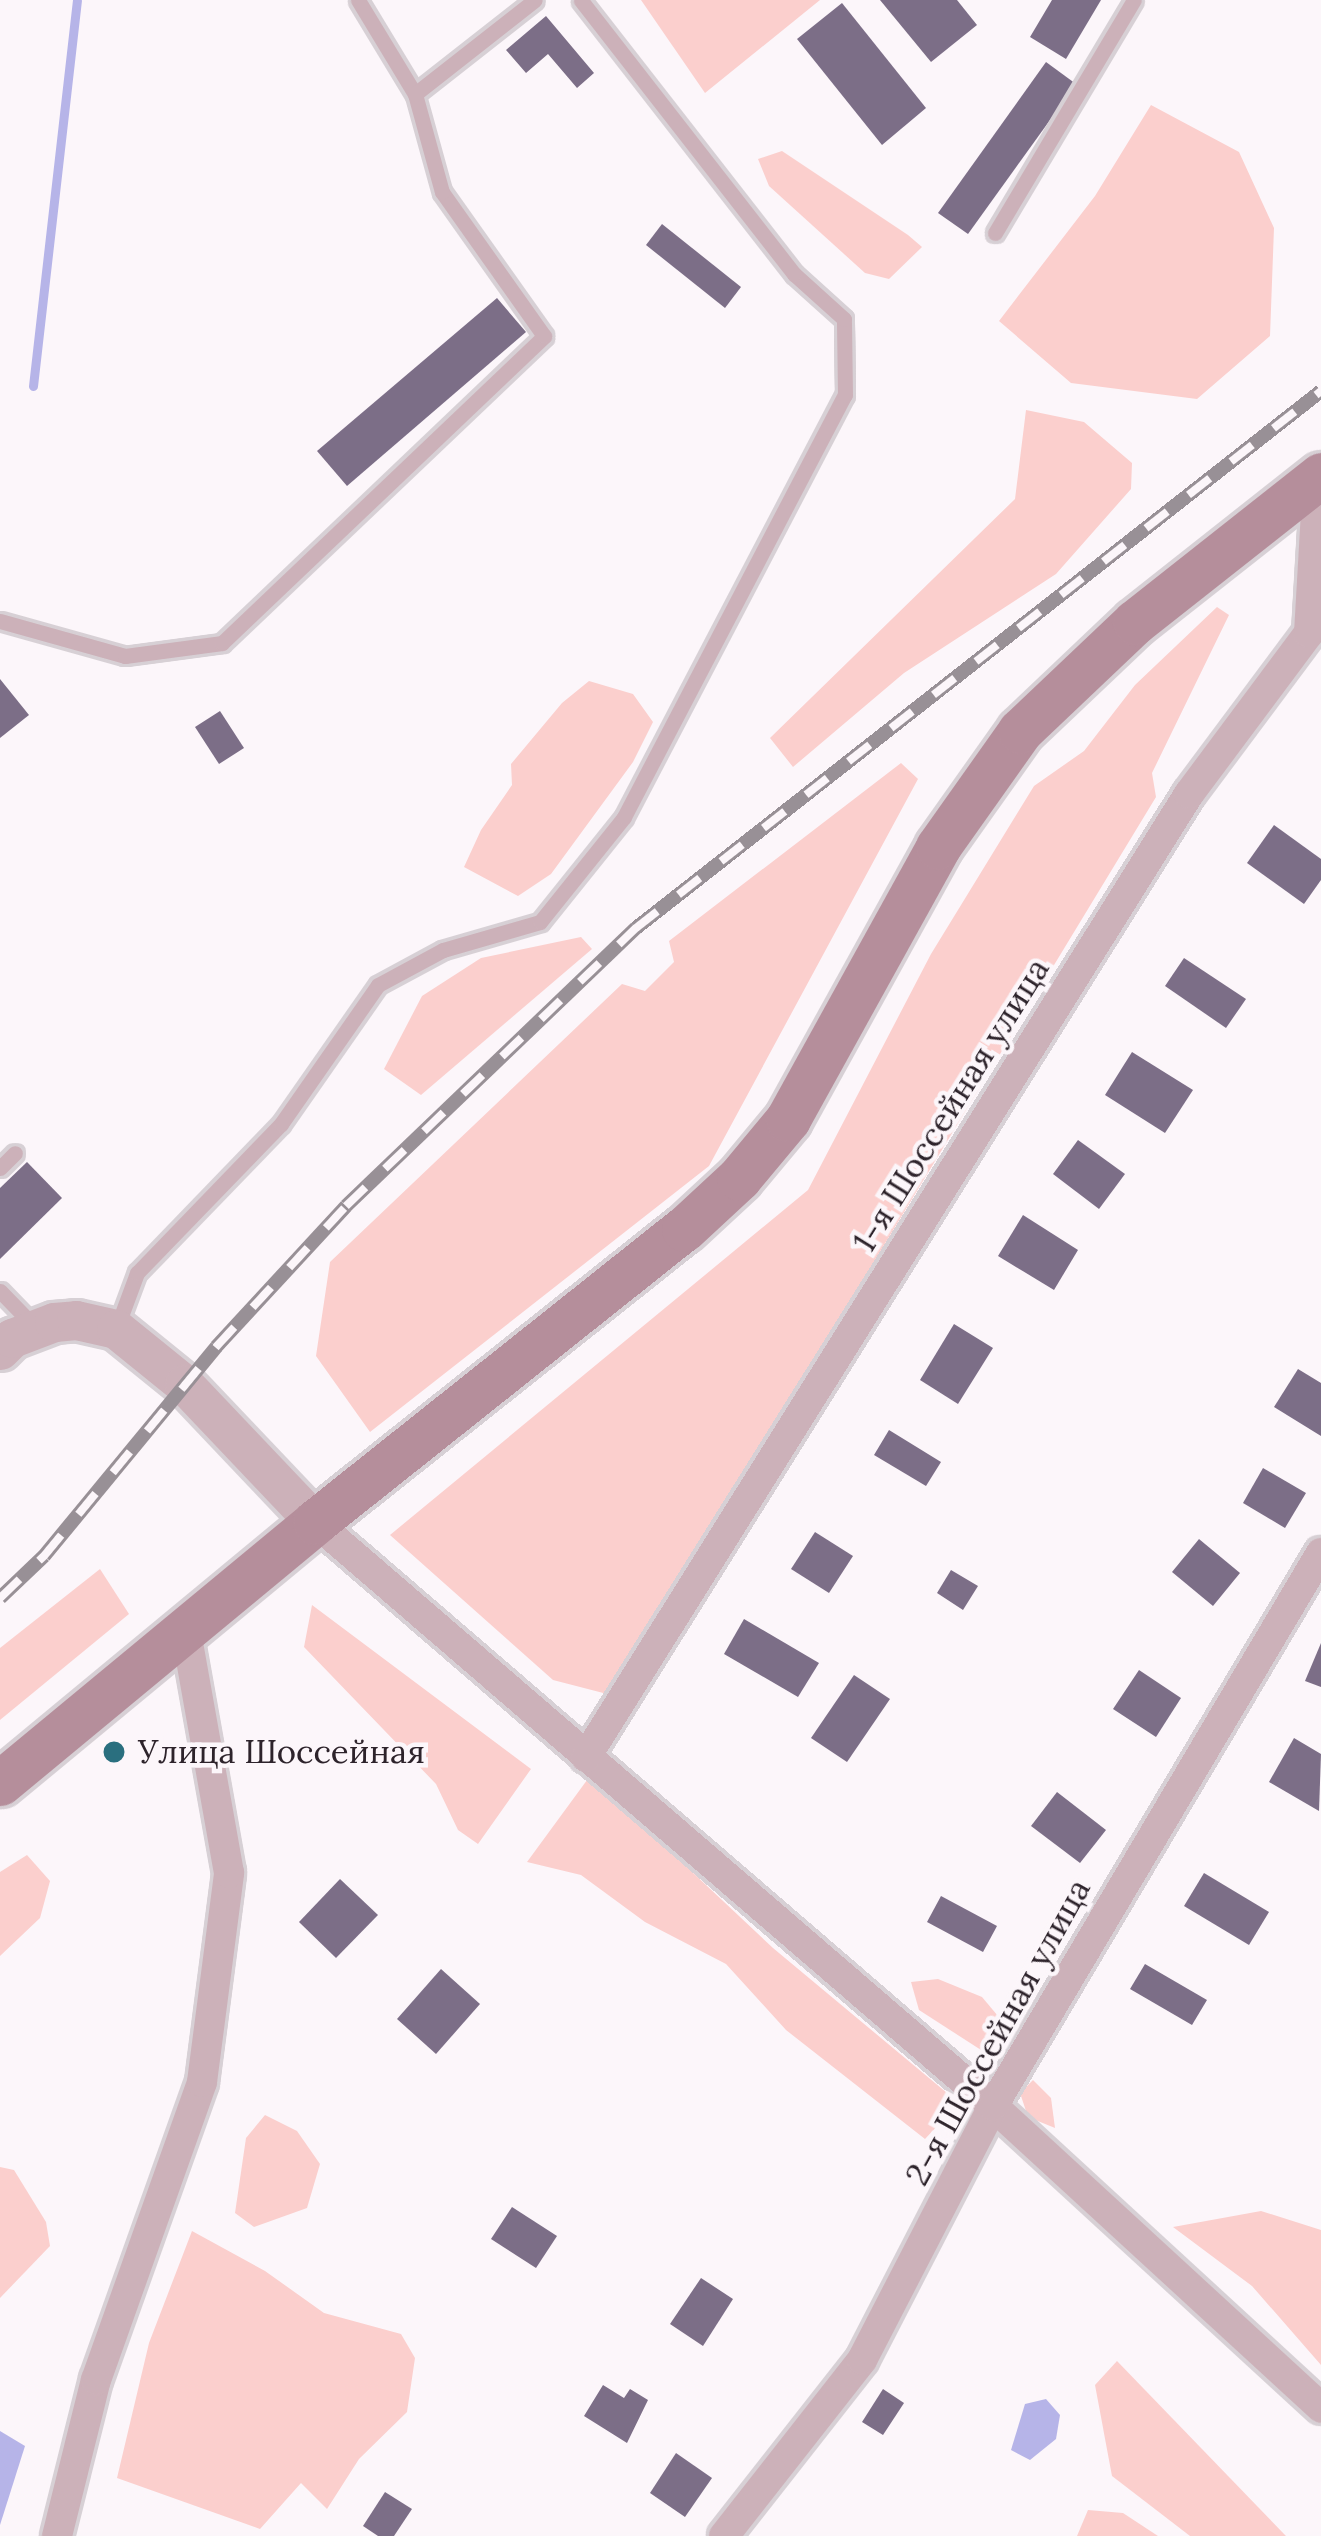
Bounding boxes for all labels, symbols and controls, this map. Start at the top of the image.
street label: 1-я Шоссейная улица [844,951,1058,1259]
place label: Улица Шоссейная [138,1732,425,1772]
marker: Улица Шоссейная [101,1739,127,1765]
street label: 2-я Шоссейная улица [897,1872,1099,2192]

